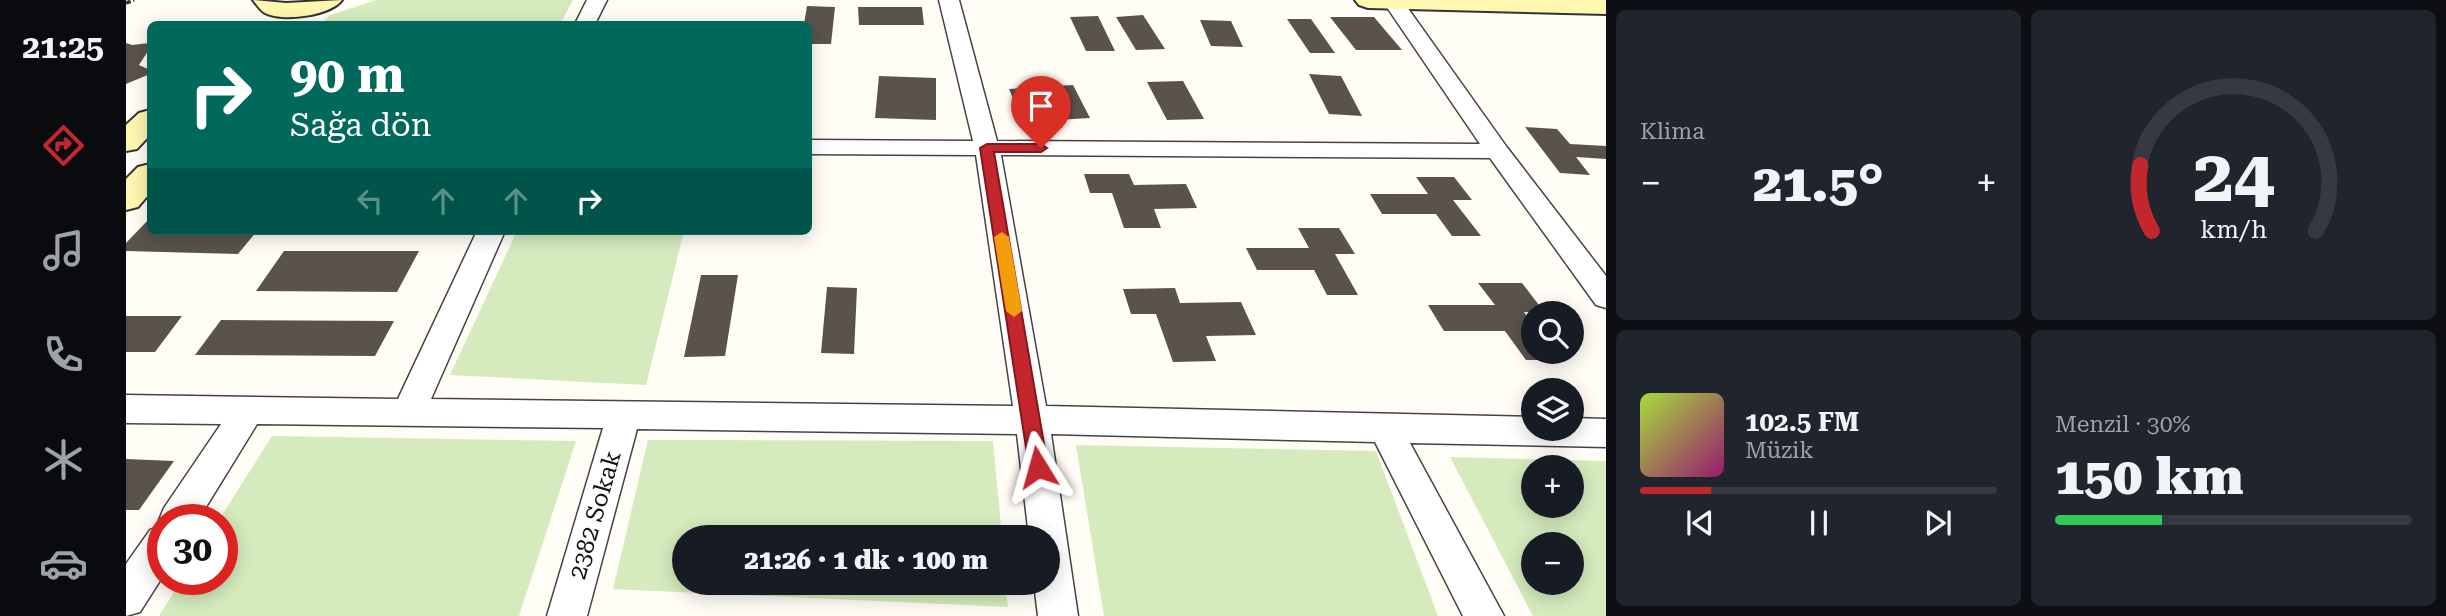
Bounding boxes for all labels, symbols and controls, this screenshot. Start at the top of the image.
text: 21:25 [22,28,104,66]
text: 90 m [290,47,405,104]
icon: right [175,49,266,140]
pin [1011,76,1071,148]
icon: arrive [1022,87,1060,125]
text: Sağa dön [290,106,431,144]
text: Klima [1640,118,1705,145]
icon: directions [39,121,88,170]
text: 24 [2193,134,2274,219]
text: 21.5° [1753,153,1884,214]
text: − [1640,161,1661,205]
text: + [1976,161,1997,205]
icon: left [351,182,389,220]
icon: ahead [424,182,462,220]
icon: ahead [497,182,535,220]
icon: right [570,182,608,220]
text: km/h [2200,215,2267,244]
icon: music [39,226,88,275]
map controls [1521,301,1584,595]
button: search [1521,301,1584,364]
icon: phone [39,330,88,379]
button: layers [1521,378,1584,441]
text: 102.5 FM [1745,407,1859,437]
text: Menzil · 30% [2055,411,2191,438]
position arrow [1001,430,1075,504]
icon: climate [39,435,88,484]
text: Müzik [1745,437,1814,464]
text: 150 km [2055,446,2243,507]
street label: 2382 Sokak [563,447,627,583]
button: + [1521,455,1584,518]
speed limit sign: 30 [147,504,238,595]
icon: previous [1681,504,1719,542]
icon: pause [1800,504,1838,542]
icon: next [1919,504,1957,542]
button: − [1521,532,1584,595]
icon: car [39,539,88,588]
text: 21:26 · 1 dk · 100 m [744,545,988,575]

